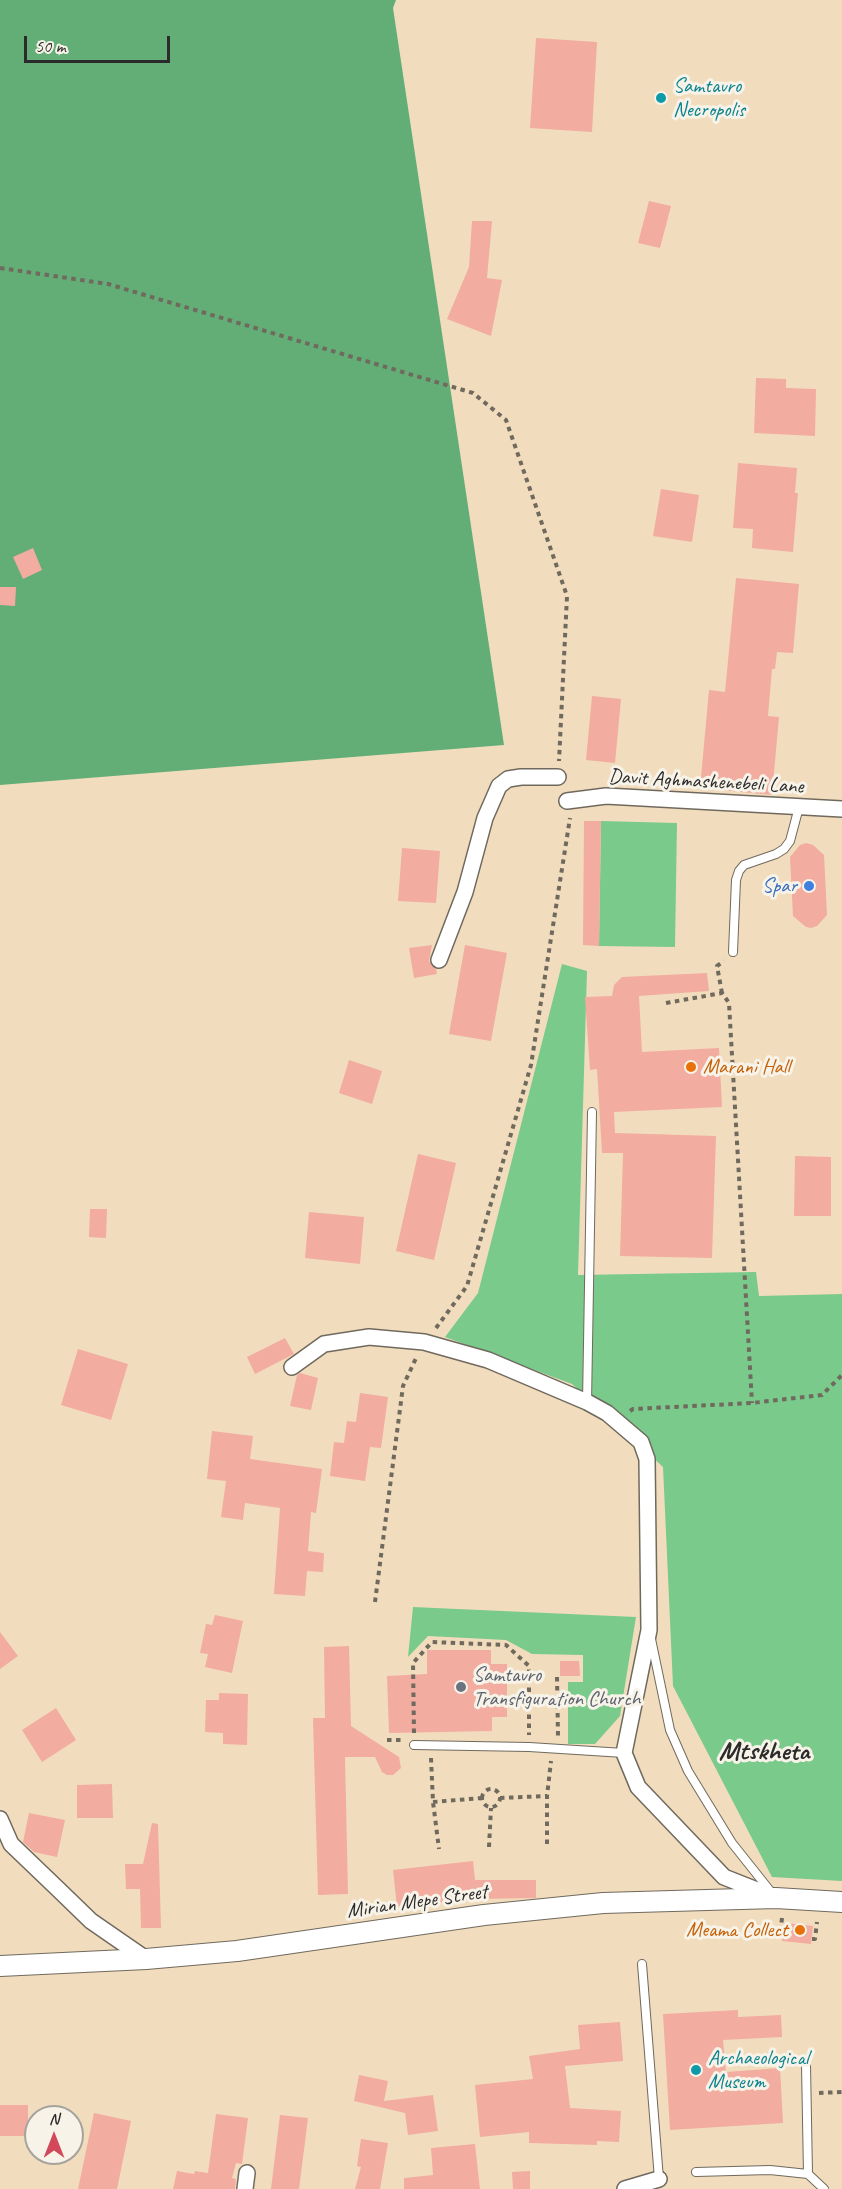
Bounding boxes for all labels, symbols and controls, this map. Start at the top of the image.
scale bar [27,24,172,62]
text: 50 m [35,35,66,57]
place label: Samtavro Necropolis [673,73,745,123]
marker: Samtavro Necropolis [654,91,668,105]
street label: Davit Aghmashenebeli Lane [608,764,804,800]
place label: Spar [762,873,797,899]
marker: Spar [802,879,816,893]
place label: Marani Hall [703,1054,790,1080]
marker: Marani Hall [684,1060,698,1074]
place label: Samtavro Transfiguration Church [473,1662,641,1712]
marker: Samtavro Transfiguration Church [454,1680,468,1694]
district label: Mtskheta [719,1736,809,1768]
street label: Mirian Mepe Street [345,1880,489,1924]
place label: Meama Collect [686,1917,788,1943]
marker: Meama Collect [793,1923,807,1937]
place label: Archaeological Museum [708,2045,809,2095]
marker: Archaeological Museum [689,2063,703,2077]
north arrow [24,2105,84,2165]
text: N [49,2109,59,2129]

